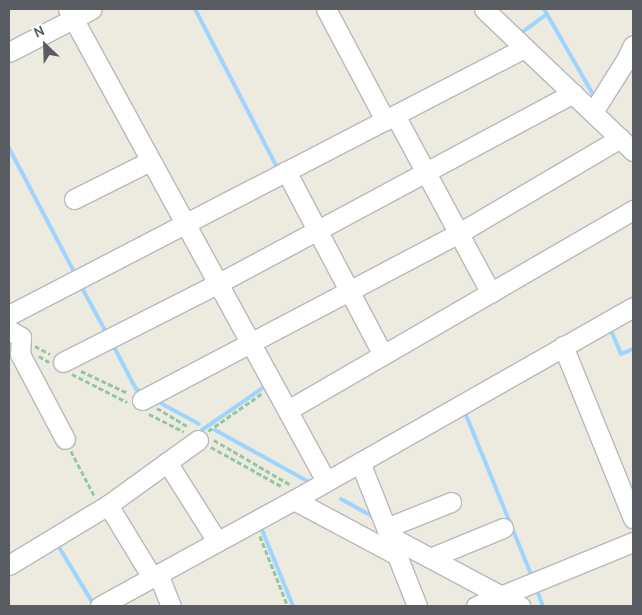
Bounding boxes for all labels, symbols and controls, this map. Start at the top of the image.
north arrow [20,20,70,70]
text: N [31,21,47,42]

